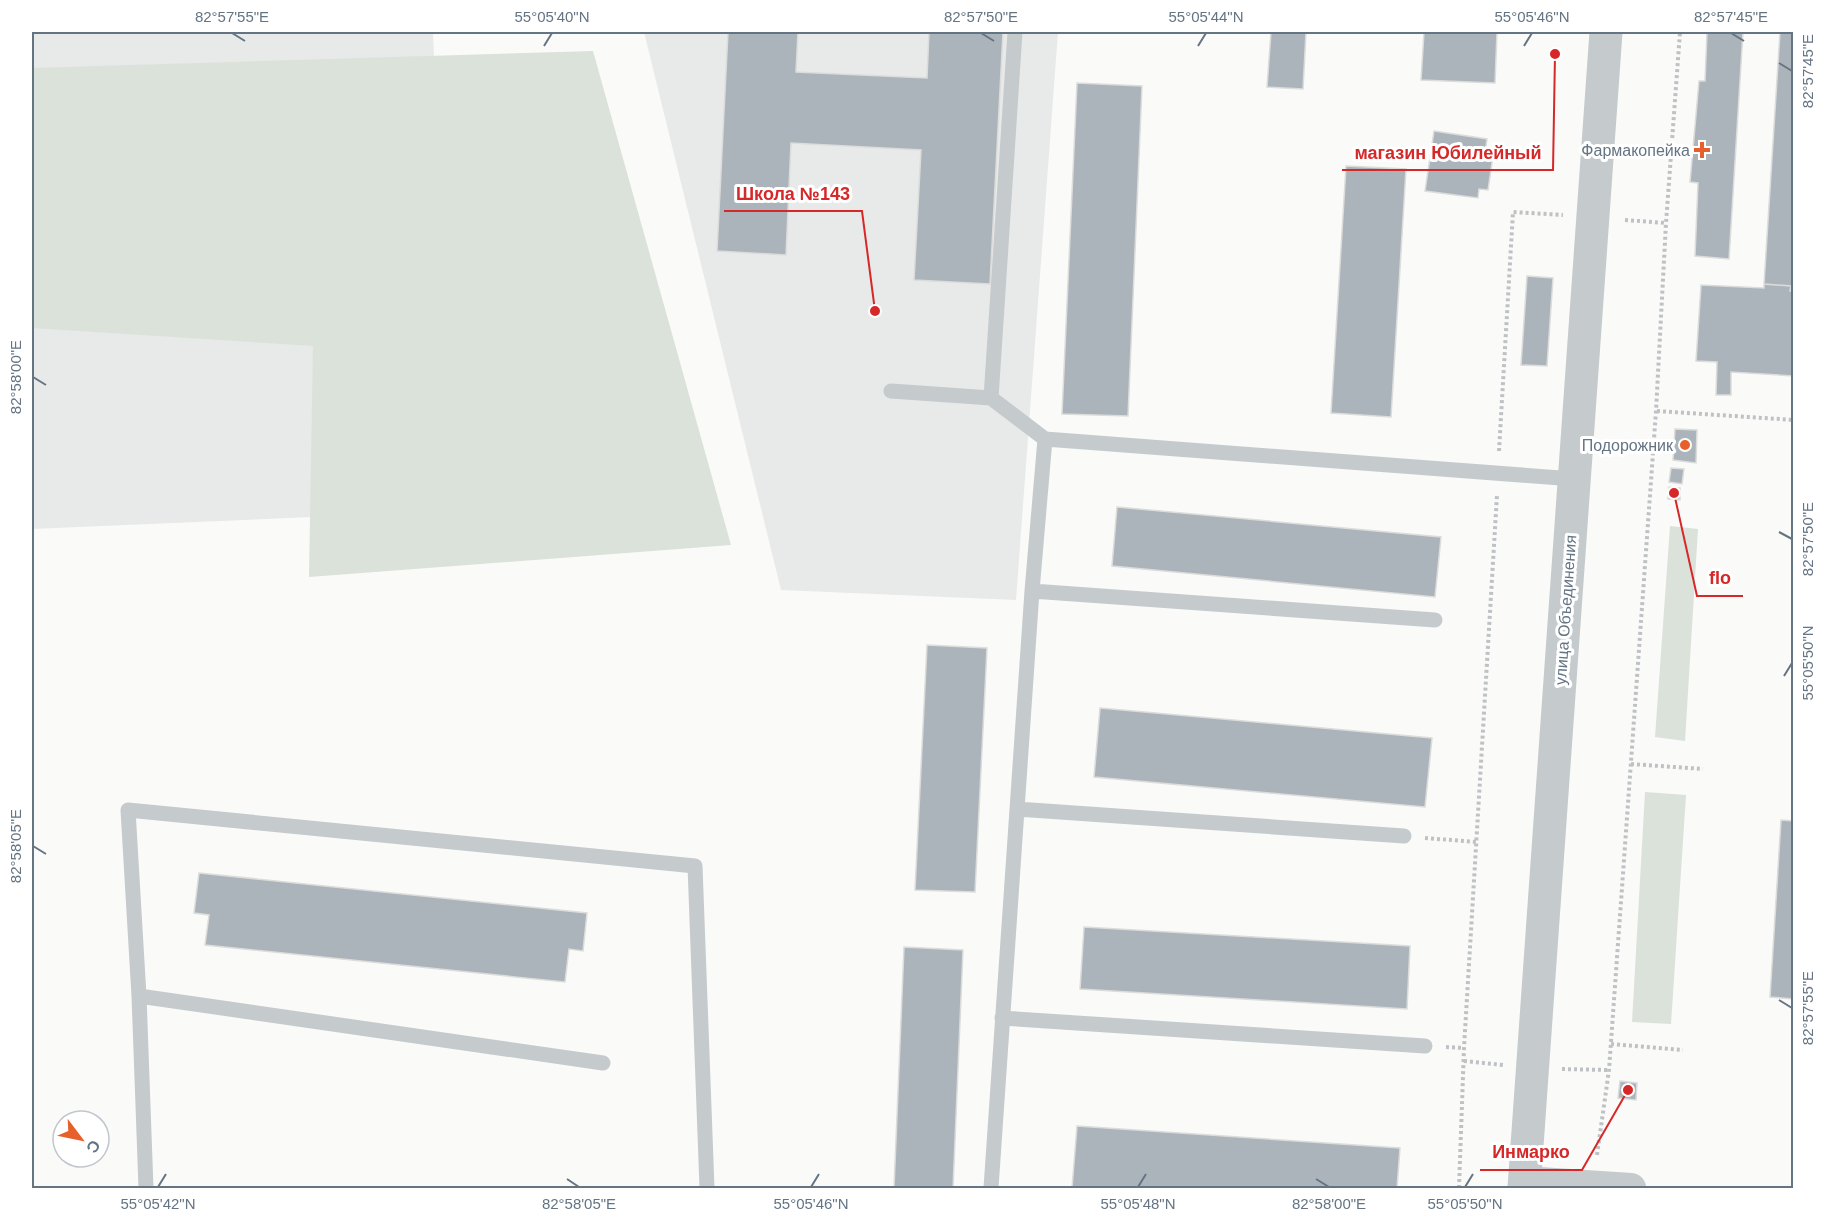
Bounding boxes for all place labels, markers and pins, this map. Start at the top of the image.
callout: магазин Юбилейный [1342,134,1553,170]
place label: Фармакопейка [1581,142,1690,159]
marker: Фармакопейка [1695,143,1709,157]
callout: Школа №143 [724,175,862,211]
place label: Подорожник [1582,437,1674,454]
marker: Подорожник [1678,438,1692,452]
callout: flo [1697,560,1743,596]
callout: Инмарко [1480,1134,1582,1170]

